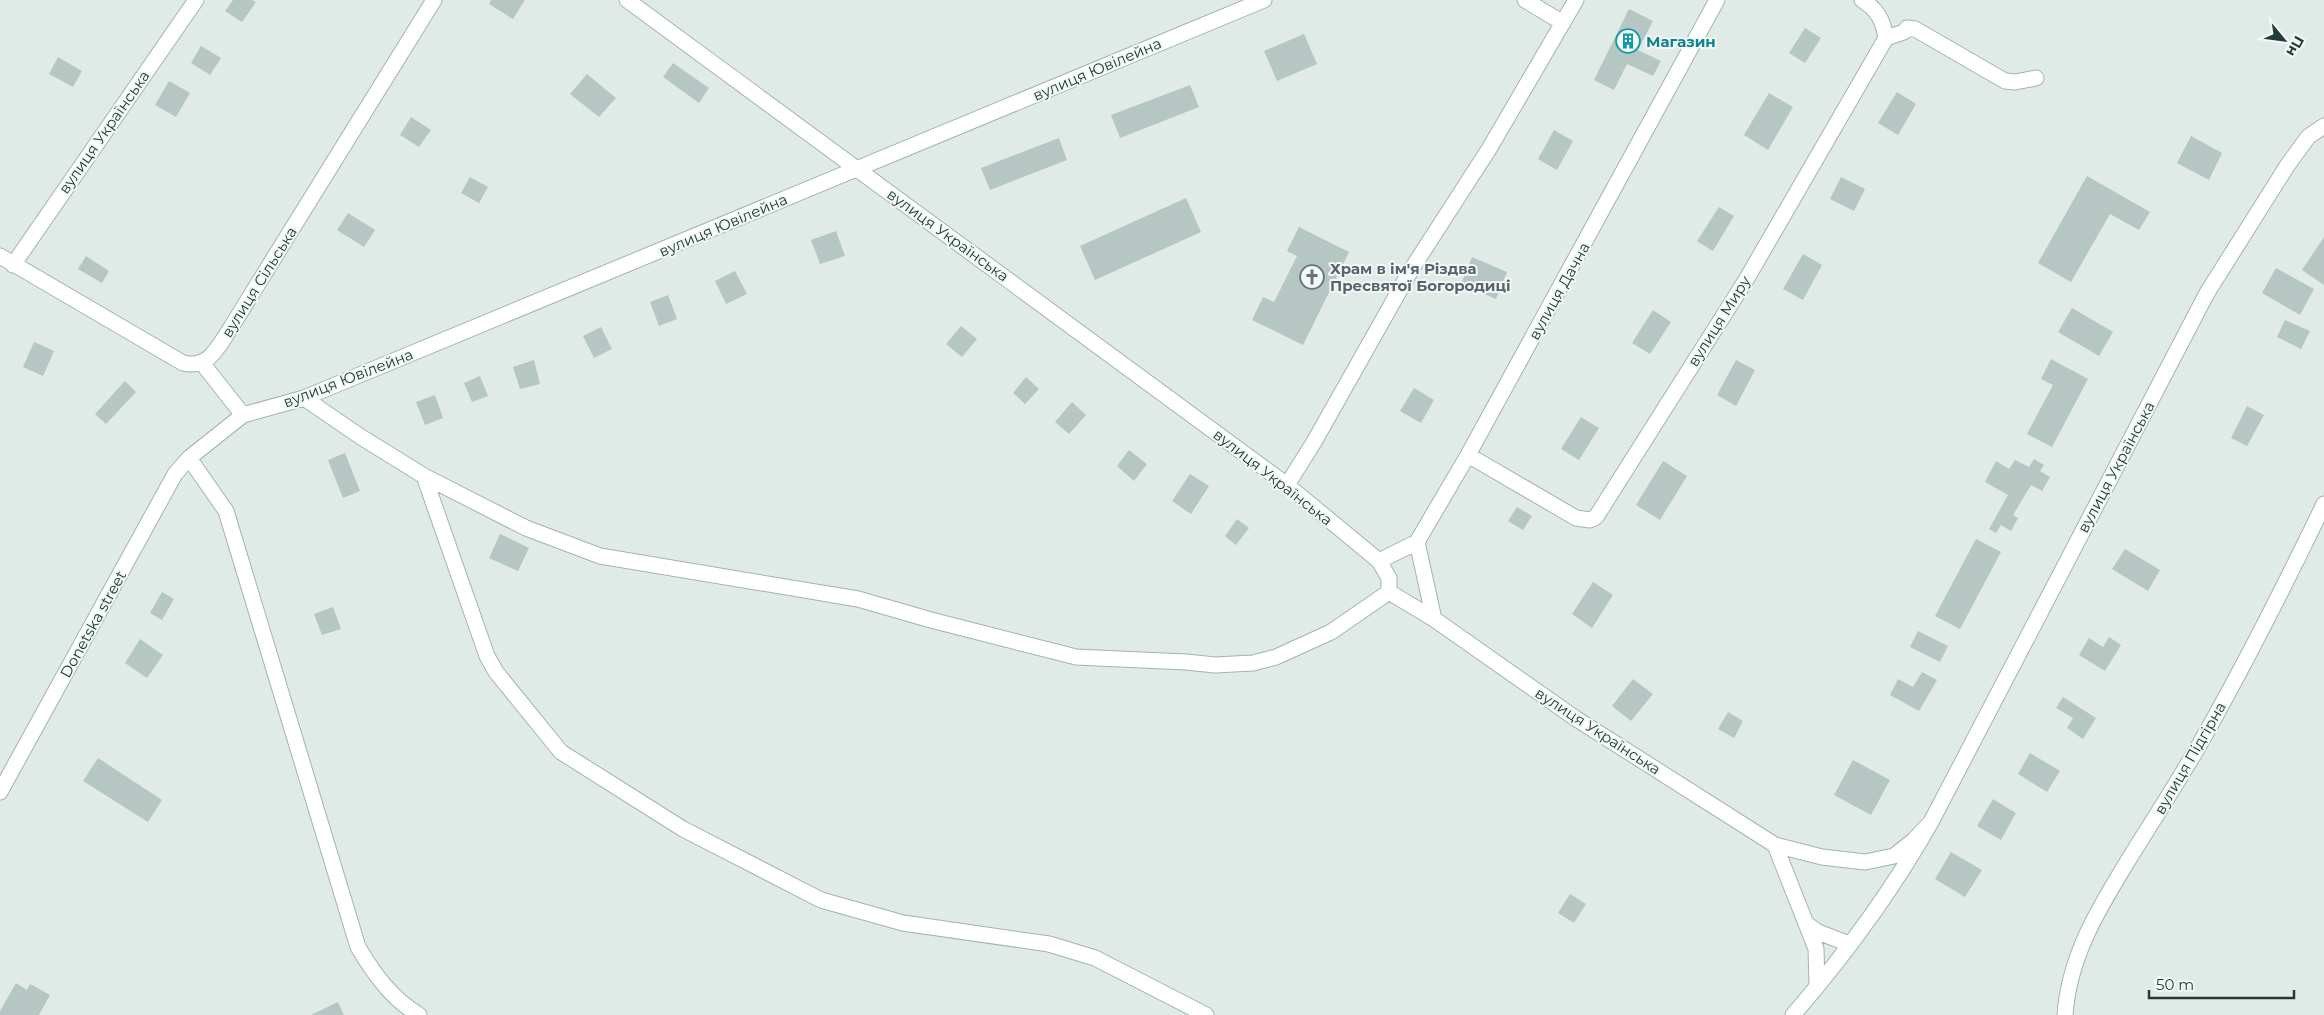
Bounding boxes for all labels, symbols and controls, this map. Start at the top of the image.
north arrow [2259,15,2309,65]
building icon: Магазин [1615,28,1641,54]
place label: Магазин [1646,32,1716,51]
street label: вулиця Ювілейна [1030,33,1164,105]
text: Пн [2282,33,2308,60]
street label: вулиця Українська [54,67,154,197]
street label: вулиця Українська [883,184,1013,286]
street label: вулиця Ювілейна [656,189,790,261]
street label: вулиця Сільська [217,223,301,341]
street label: вулиця Дачна [1524,239,1594,343]
place label: Храм в ім'я Різдва Пресвятої Богородиці [1330,259,1511,295]
church icon: Храм в ім'я Різдва Пресвятої Богородиці [1299,264,1325,290]
street label: вулиця Миру [1684,272,1755,370]
street label: вулиця Ювілейна [280,344,416,412]
street label: вулиця Українська [2073,398,2159,536]
street label: вулиця Українська [1210,425,1336,529]
street label: Donetska street [56,567,130,681]
street label: вулиця Українська [1532,683,1664,779]
street label: вулиця Підгірна [2150,698,2230,818]
scale bar [2149,968,2294,1000]
text: 50 m [2156,975,2194,994]

